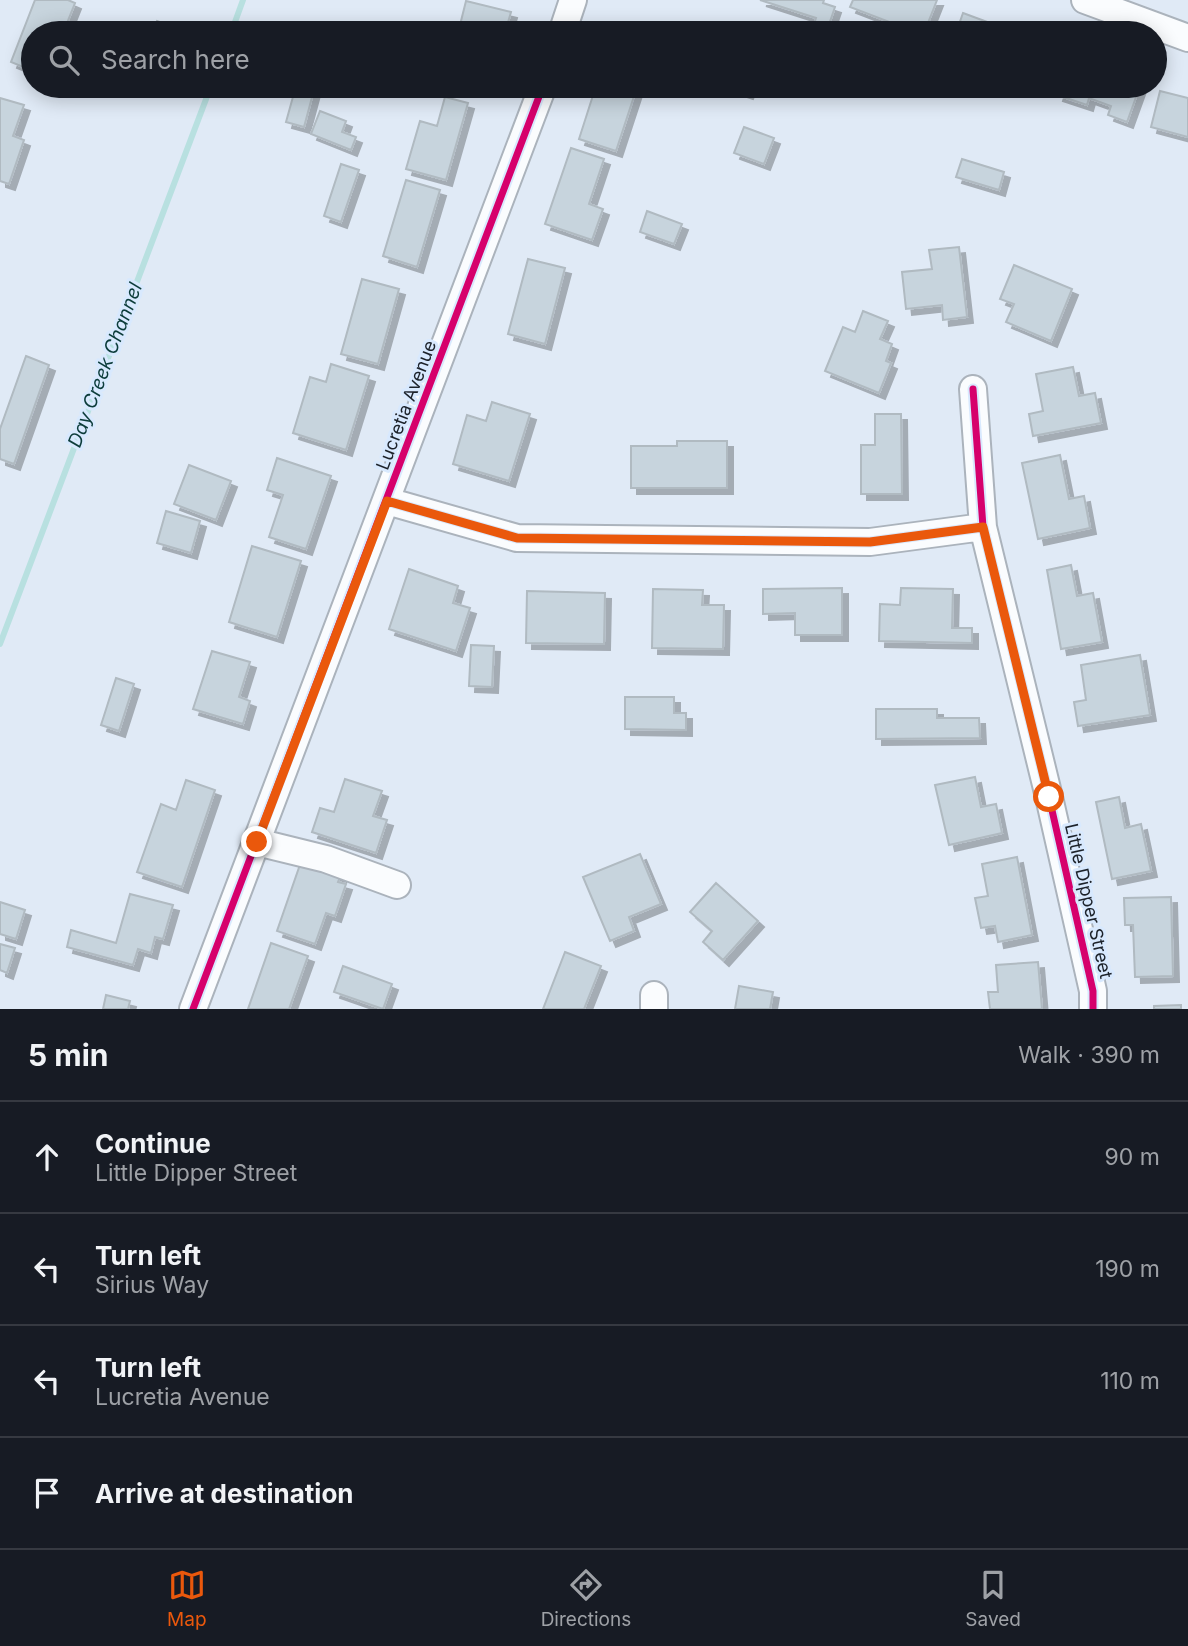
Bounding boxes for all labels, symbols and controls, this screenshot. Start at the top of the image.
search box [21,21,1167,98]
icon: search [45,41,83,79]
text: Search here [101,44,250,75]
water label: Day Creek Channel [63,279,147,450]
street label: Lucretia Avenue [372,337,440,473]
route start [1033,781,1064,812]
street label: Little Dipper Street [1061,822,1117,981]
route end [241,826,272,857]
text: 5 min [28,1037,108,1073]
text: Walk · 390 m [1018,1041,1160,1069]
text: Continue [95,1128,211,1159]
icon: ahead [28,1138,66,1176]
text: 90 m [1105,1143,1160,1171]
text: Little Dipper Street [95,1159,297,1187]
text: Turn left [95,1240,201,1271]
icon: left [28,1250,66,1288]
text: 190 m [1095,1255,1160,1283]
text: Sirius Way [95,1271,209,1299]
text: Turn left [95,1352,201,1383]
icon: left [28,1362,66,1400]
text: 110 m [1100,1367,1160,1395]
text: Lucretia Avenue [95,1383,270,1411]
icon: arrive [28,1474,66,1512]
text: Arrive at destination [95,1478,354,1509]
tab: Map [167,1566,207,1631]
tab: Directions [541,1566,631,1631]
tab: Saved [965,1566,1021,1631]

